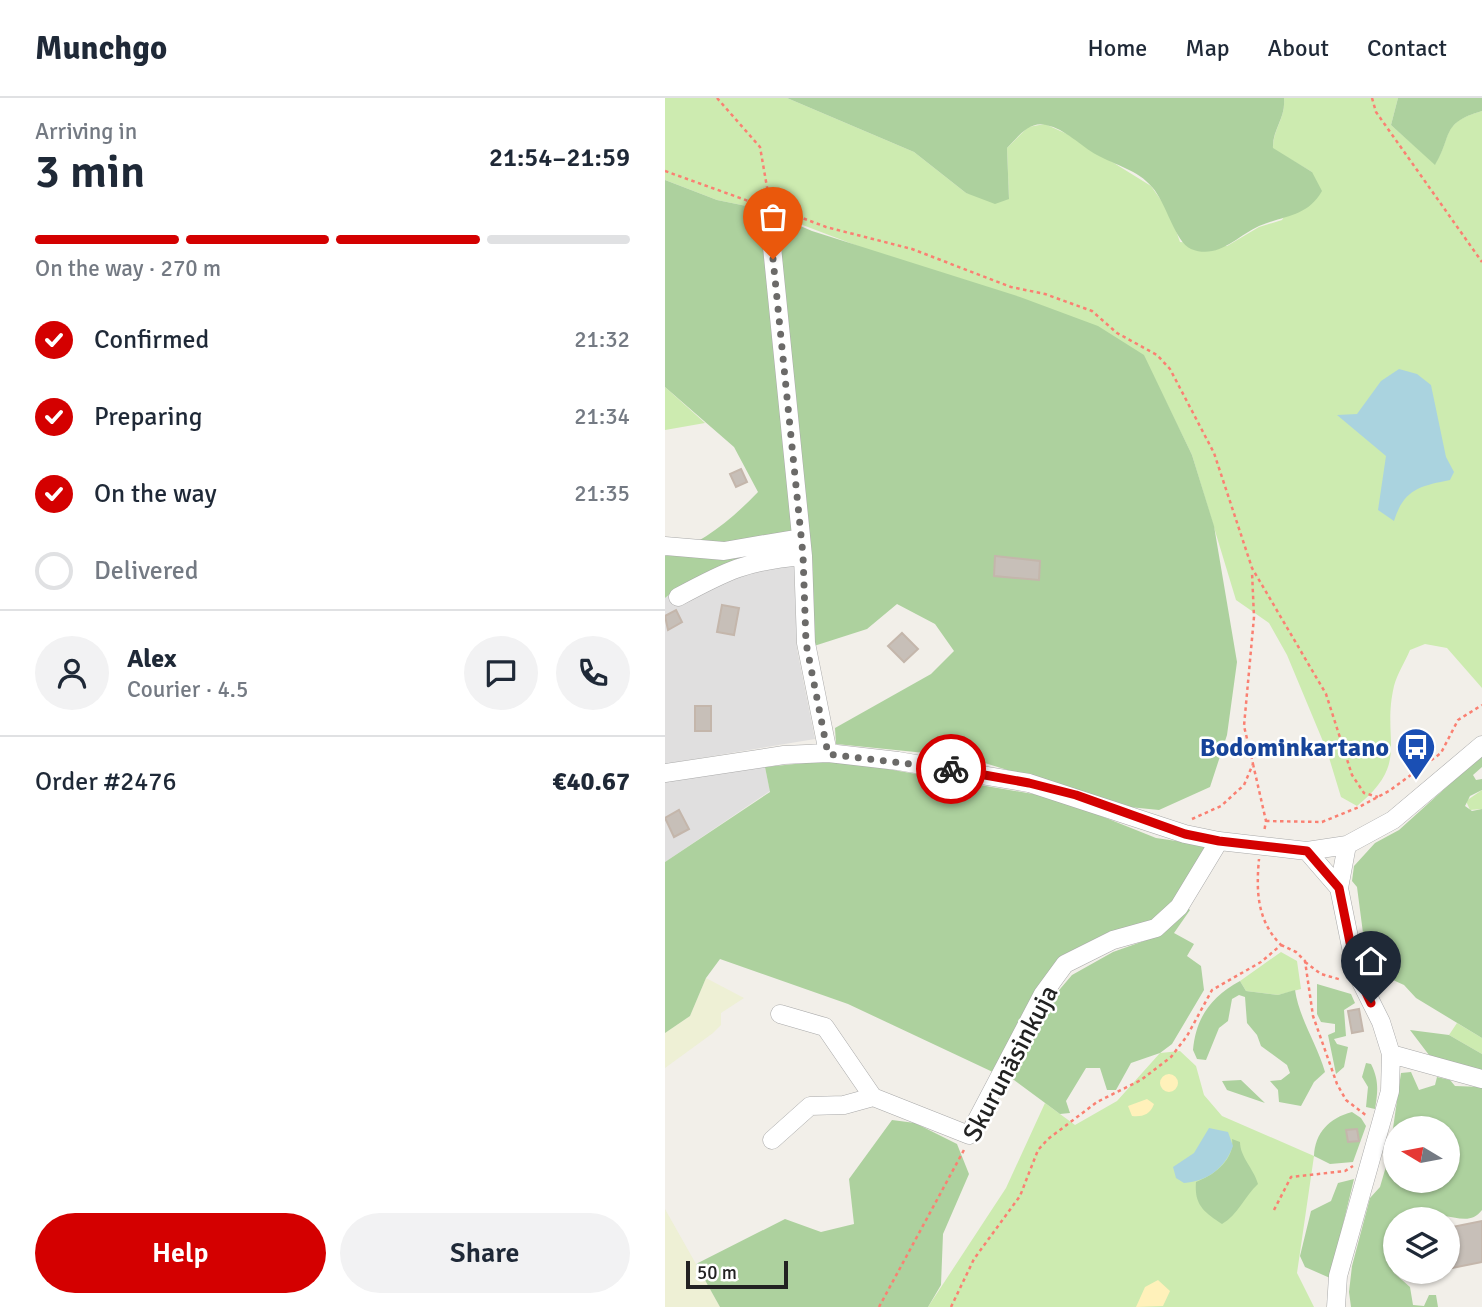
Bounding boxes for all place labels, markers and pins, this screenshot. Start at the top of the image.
pin [743,187,803,259]
bus stop icon: Bodominkartano [1395,726,1437,781]
place label: Bodominkartano [1200,732,1389,764]
pin [1341,931,1401,1003]

